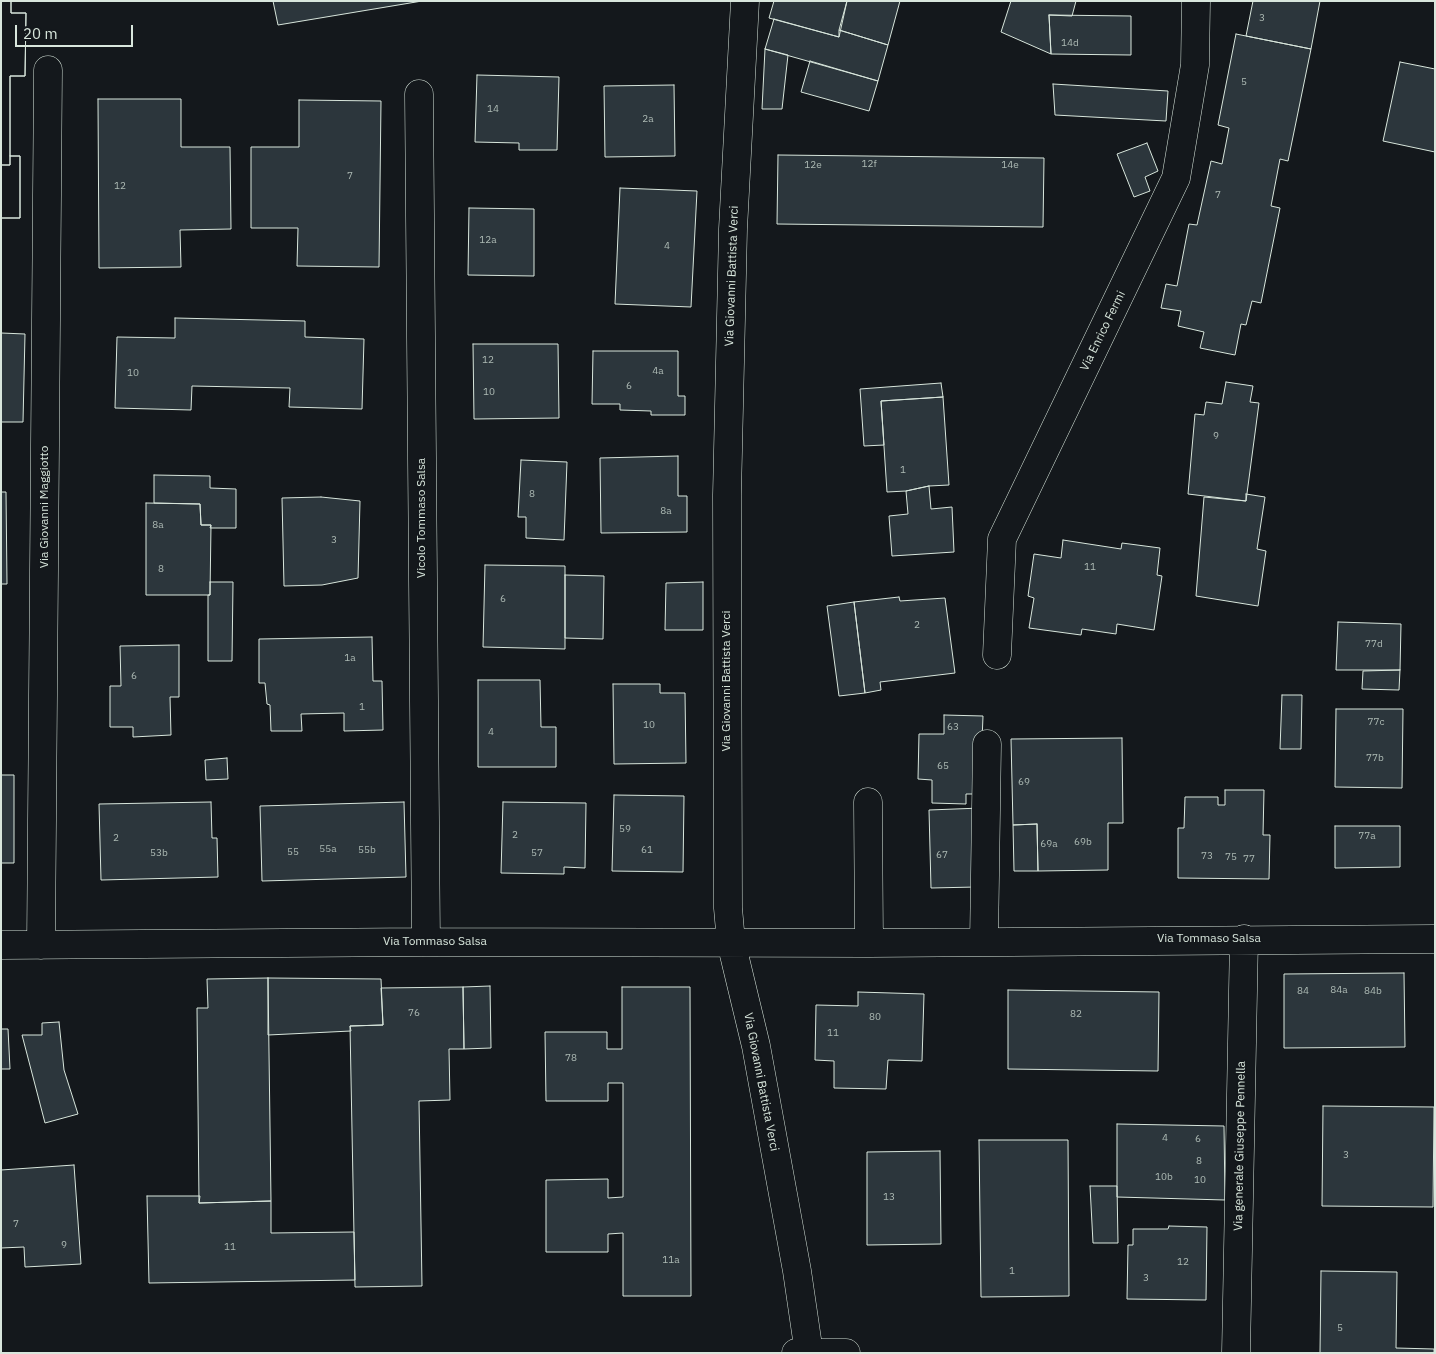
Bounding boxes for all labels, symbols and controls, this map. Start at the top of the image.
house number: 3 [1259,12,1265,24]
scale bar [18,15,135,47]
text: 20 m [23,24,58,43]
house number: 14d [1061,37,1079,49]
house number: 5 [1241,76,1247,88]
house number: 14 [487,103,499,115]
house number: 2a [642,113,654,125]
house number: 12f [861,158,877,170]
house number: 12e [804,159,822,171]
house number: 14e [1001,159,1019,171]
house number: 7 [347,170,353,182]
house number: 12 [114,180,126,192]
house number: 7 [1215,189,1221,201]
street label: Via Giovanni Battista Verci [722,205,742,347]
house number: 12a [479,234,497,246]
house number: 4 [664,240,670,252]
street label: Via Enrico Fermi [1077,289,1129,373]
house number: 12 [482,354,494,366]
house number: 4a [652,365,664,377]
house number: 10 [127,367,139,379]
house number: 6 [626,380,632,392]
house number: 10 [483,386,495,398]
house number: 9 [1213,430,1219,442]
street label: Via Giovanni Maggiotto [38,446,52,568]
street label: Vicolo Tommaso Salsa [415,458,429,578]
house number: 1 [900,464,906,476]
house number: 8 [529,488,535,500]
house number: 8a [660,505,672,517]
house number: 8a [152,519,164,531]
house number: 3 [331,534,337,546]
house number: 11 [1084,561,1096,573]
house number: 8 [158,563,164,575]
house number: 6 [500,593,506,605]
street label: Via Giovanni Battista Verci [720,611,734,751]
house number: 2 [914,619,920,631]
house number: 77d [1365,638,1383,650]
house number: 1a [344,652,356,664]
house number: 6 [131,670,137,682]
house number: 1 [359,701,365,713]
house number: 77c [1367,716,1385,728]
house number: 10 [643,719,655,731]
house number: 63 [947,721,959,733]
house number: 4 [488,726,494,738]
house number: 77b [1366,752,1384,764]
house number: 65 [937,760,949,772]
house number: 69 [1018,776,1030,788]
house number: 59 [619,823,631,835]
house number: 2 [512,829,518,841]
house number: 77a [1358,830,1376,842]
house number: 2 [113,832,119,844]
house number: 69b [1074,836,1092,848]
house number: 69a [1040,838,1058,850]
house number: 55a [319,843,337,855]
house number: 55b [358,844,376,856]
house number: 61 [641,844,653,856]
house number: 55 [287,846,299,858]
house number: 53b [150,847,168,859]
house number: 57 [531,847,543,859]
house number: 67 [936,849,948,861]
house number: 73 [1201,850,1213,862]
house number: 75 [1225,851,1237,863]
house number: 77 [1243,853,1255,865]
street label: Via Tommaso Salsa [1157,932,1261,946]
street label: Via Tommaso Salsa [383,935,487,949]
house number: 84a [1330,984,1348,996]
house number: 84 [1297,985,1309,997]
house number: 84b [1364,985,1382,997]
house number: 76 [408,1007,420,1019]
house number: 82 [1070,1008,1082,1020]
street label: Via Giovanni Battista Verci [740,1011,782,1153]
house number: 80 [869,1011,881,1023]
house number: 11 [827,1027,839,1039]
house number: 78 [565,1052,577,1064]
street label: Via generale Giuseppe Pennella [1231,1061,1249,1231]
house number: 4 [1162,1132,1168,1144]
house number: 6 [1195,1133,1201,1145]
house number: 3 [1343,1149,1349,1161]
house number: 8 [1196,1155,1202,1167]
house number: 10b [1155,1171,1173,1183]
house number: 10 [1194,1174,1206,1186]
house number: 13 [883,1191,895,1203]
house number: 7 [13,1218,19,1230]
house number: 9 [61,1239,67,1251]
house number: 11 [224,1241,236,1253]
house number: 11a [662,1254,680,1266]
house number: 12 [1177,1256,1189,1268]
house number: 1 [1009,1265,1015,1277]
house number: 3 [1143,1272,1149,1284]
house number: 5 [1337,1322,1343,1334]

